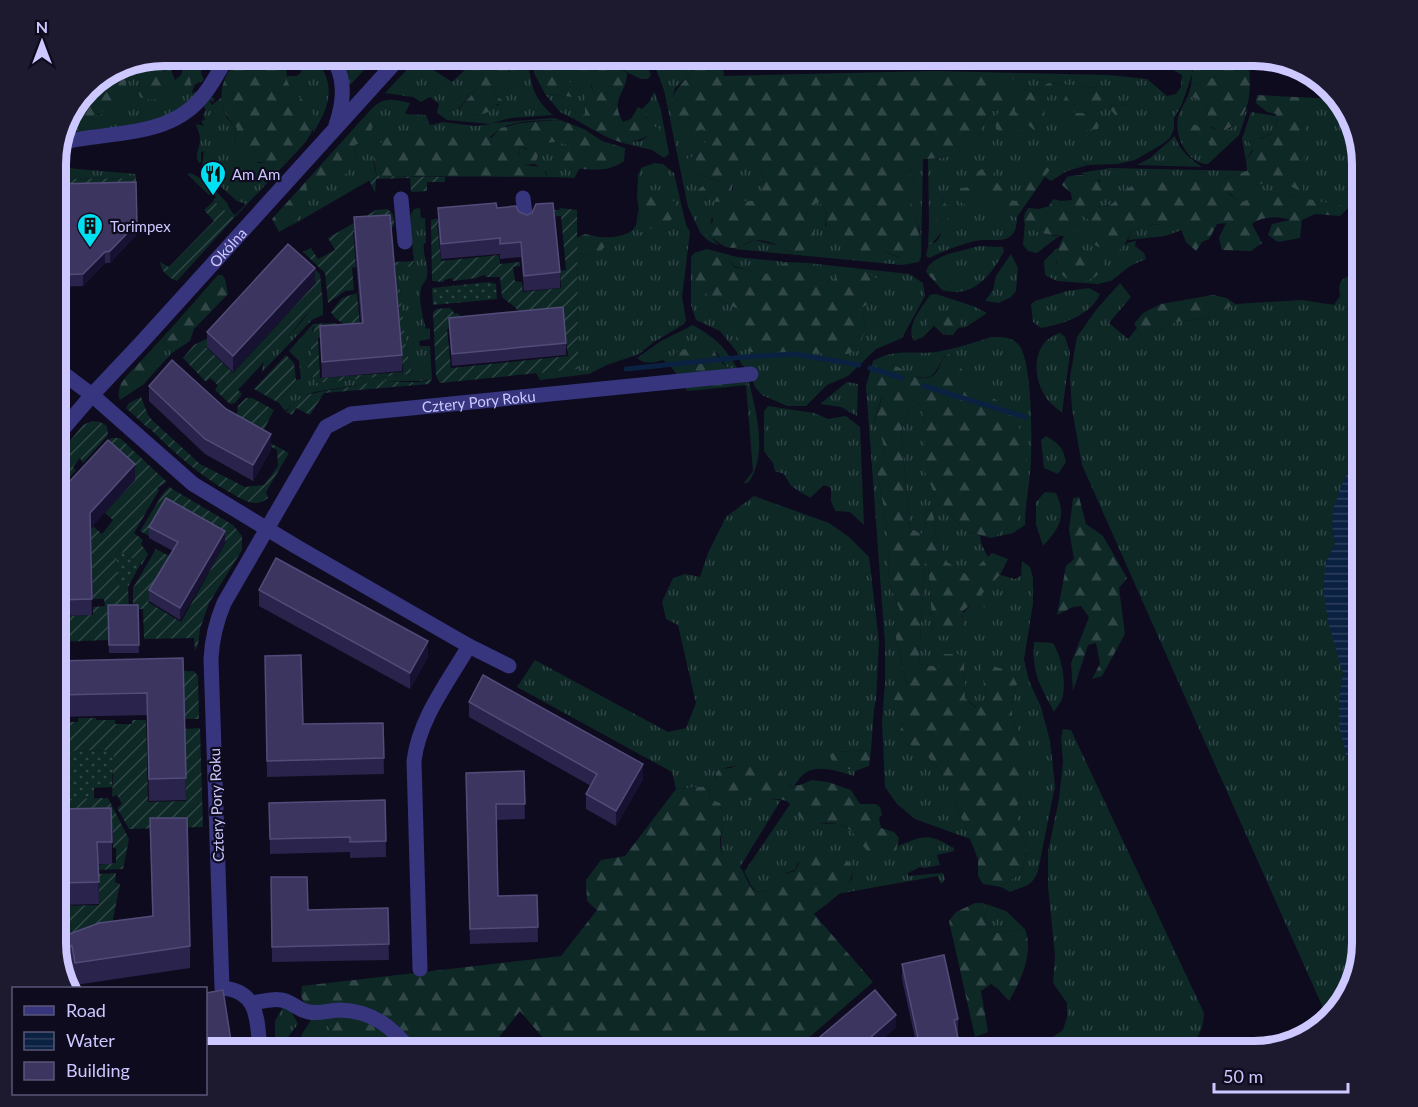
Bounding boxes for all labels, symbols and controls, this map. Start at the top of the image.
north arrow [12,12,72,72]
text: N [36,17,48,36]
restaurant icon: Am Am [198,159,228,197]
place label: Am Am [232,165,280,183]
building icon: Torimpex [75,211,105,249]
place label: Torimpex [110,217,171,235]
street label: Okólna [205,224,250,271]
street label: Cztery Pory Roku [421,387,536,416]
street label: Cztery Pory Roku [205,748,227,862]
legend [12,987,207,1095]
text: Road [66,999,106,1021]
text: Water [66,1029,115,1051]
scale bar [1214,1056,1348,1094]
text: Building [66,1059,130,1081]
text: 50 m [1223,1065,1263,1087]

